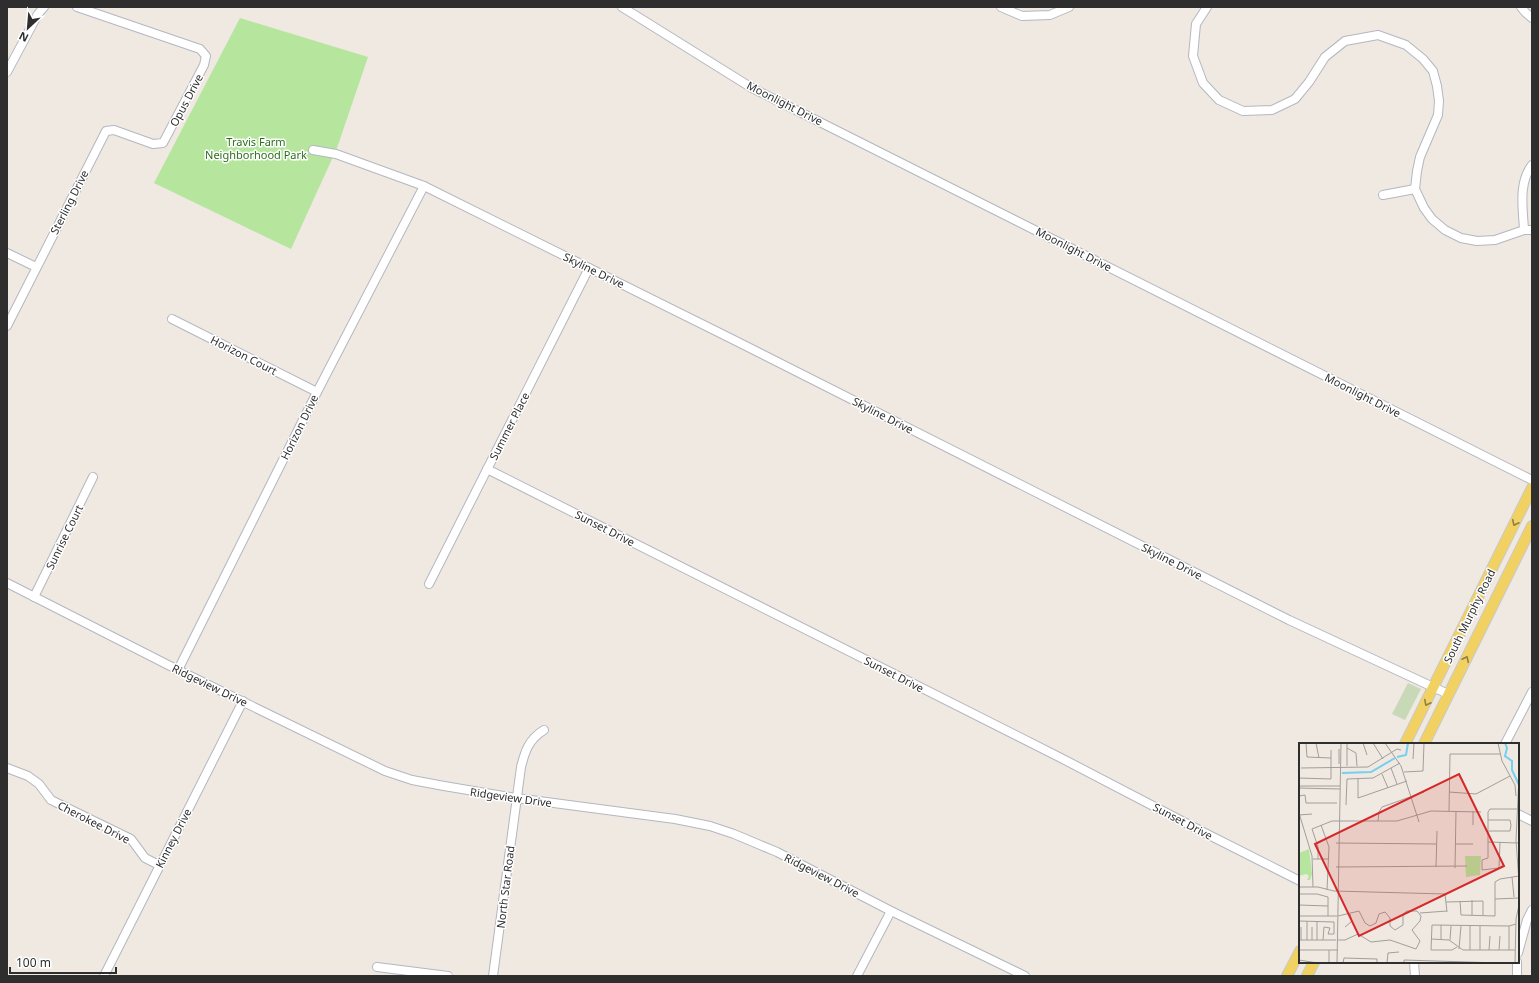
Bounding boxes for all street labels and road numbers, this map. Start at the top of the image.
street label: Opus Drive [166,71,206,129]
street label: Moonlight Drive [744,77,826,129]
street label: Sterling Drive [46,167,92,237]
street label: Moonlight Drive [1033,223,1115,275]
street label: Skyline Drive [561,249,627,291]
street label: Horizon Court [208,332,280,378]
street label: Moonlight Drive [1322,369,1404,421]
street label: Summer Place [485,390,533,462]
street label: Horizon Drive [277,392,321,462]
street label: Skyline Drive [850,393,916,437]
street label: Sunrise Court [42,502,86,572]
street label: Sunset Drive [573,507,637,549]
street label: Skyline Drive [1139,539,1205,583]
street label: South Murphy Road [1440,566,1498,666]
street label: Sunset Drive [862,653,926,695]
street label: Ridgeview Drive [170,660,250,710]
street label: Ridgeview Drive [469,784,553,810]
street label: Cherokee Drive [55,797,133,847]
street label: Sunset Drive [1151,799,1215,843]
street label: Kinney Drive [152,806,194,870]
street label: North Star Road [492,845,518,929]
street label: Ridgeview Drive [782,850,862,900]

